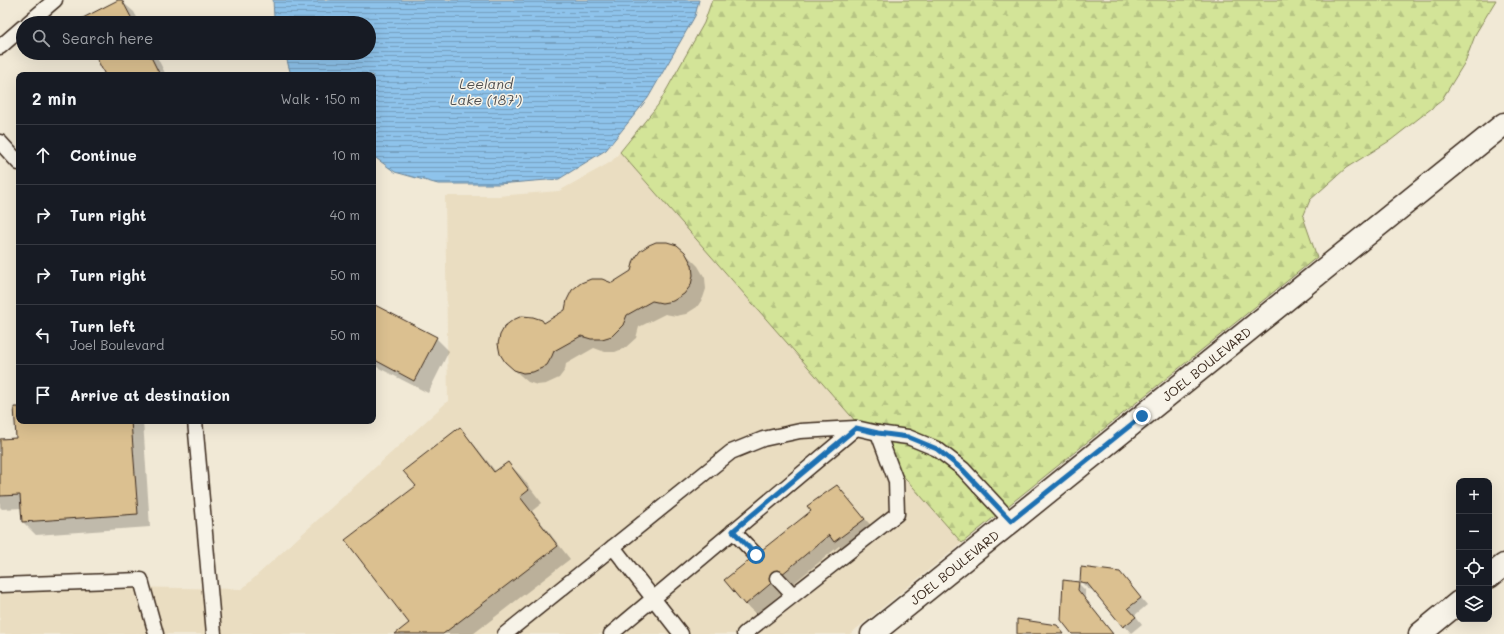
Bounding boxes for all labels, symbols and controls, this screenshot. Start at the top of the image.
search box [16,16,376,60]
icon: search [30,27,52,49]
text: Search here [62,28,153,48]
water label: Leeland Lake (187') [450,74,522,109]
text: 2 min [32,87,77,109]
text: Walk · 150 m [280,90,360,107]
icon: ahead [32,144,54,166]
text: Continue [70,145,137,165]
text: 10 m [332,146,360,163]
icon: right [32,204,54,226]
text: Turn right [70,205,147,225]
text: 40 m [330,206,360,223]
icon: right [32,264,54,286]
text: Turn right [70,265,147,285]
text: 50 m [330,266,360,283]
text: Turn left [70,316,135,336]
street label: JOEL BOULEVARD [1158,322,1254,405]
icon: left [32,324,54,346]
text: 50 m [330,326,360,343]
text: Joel Boulevard [70,336,164,353]
icon: arrive [32,384,54,406]
text: Arrive at destination [70,385,230,405]
route end [1133,407,1151,425]
map controls [1456,478,1492,622]
button: + [1456,478,1492,514]
button: − [1456,514,1492,550]
street label: JOEL BOULEVARD [906,526,1002,608]
route start [747,546,765,564]
button: locate [1456,550,1492,586]
button: layers [1456,586,1492,622]

